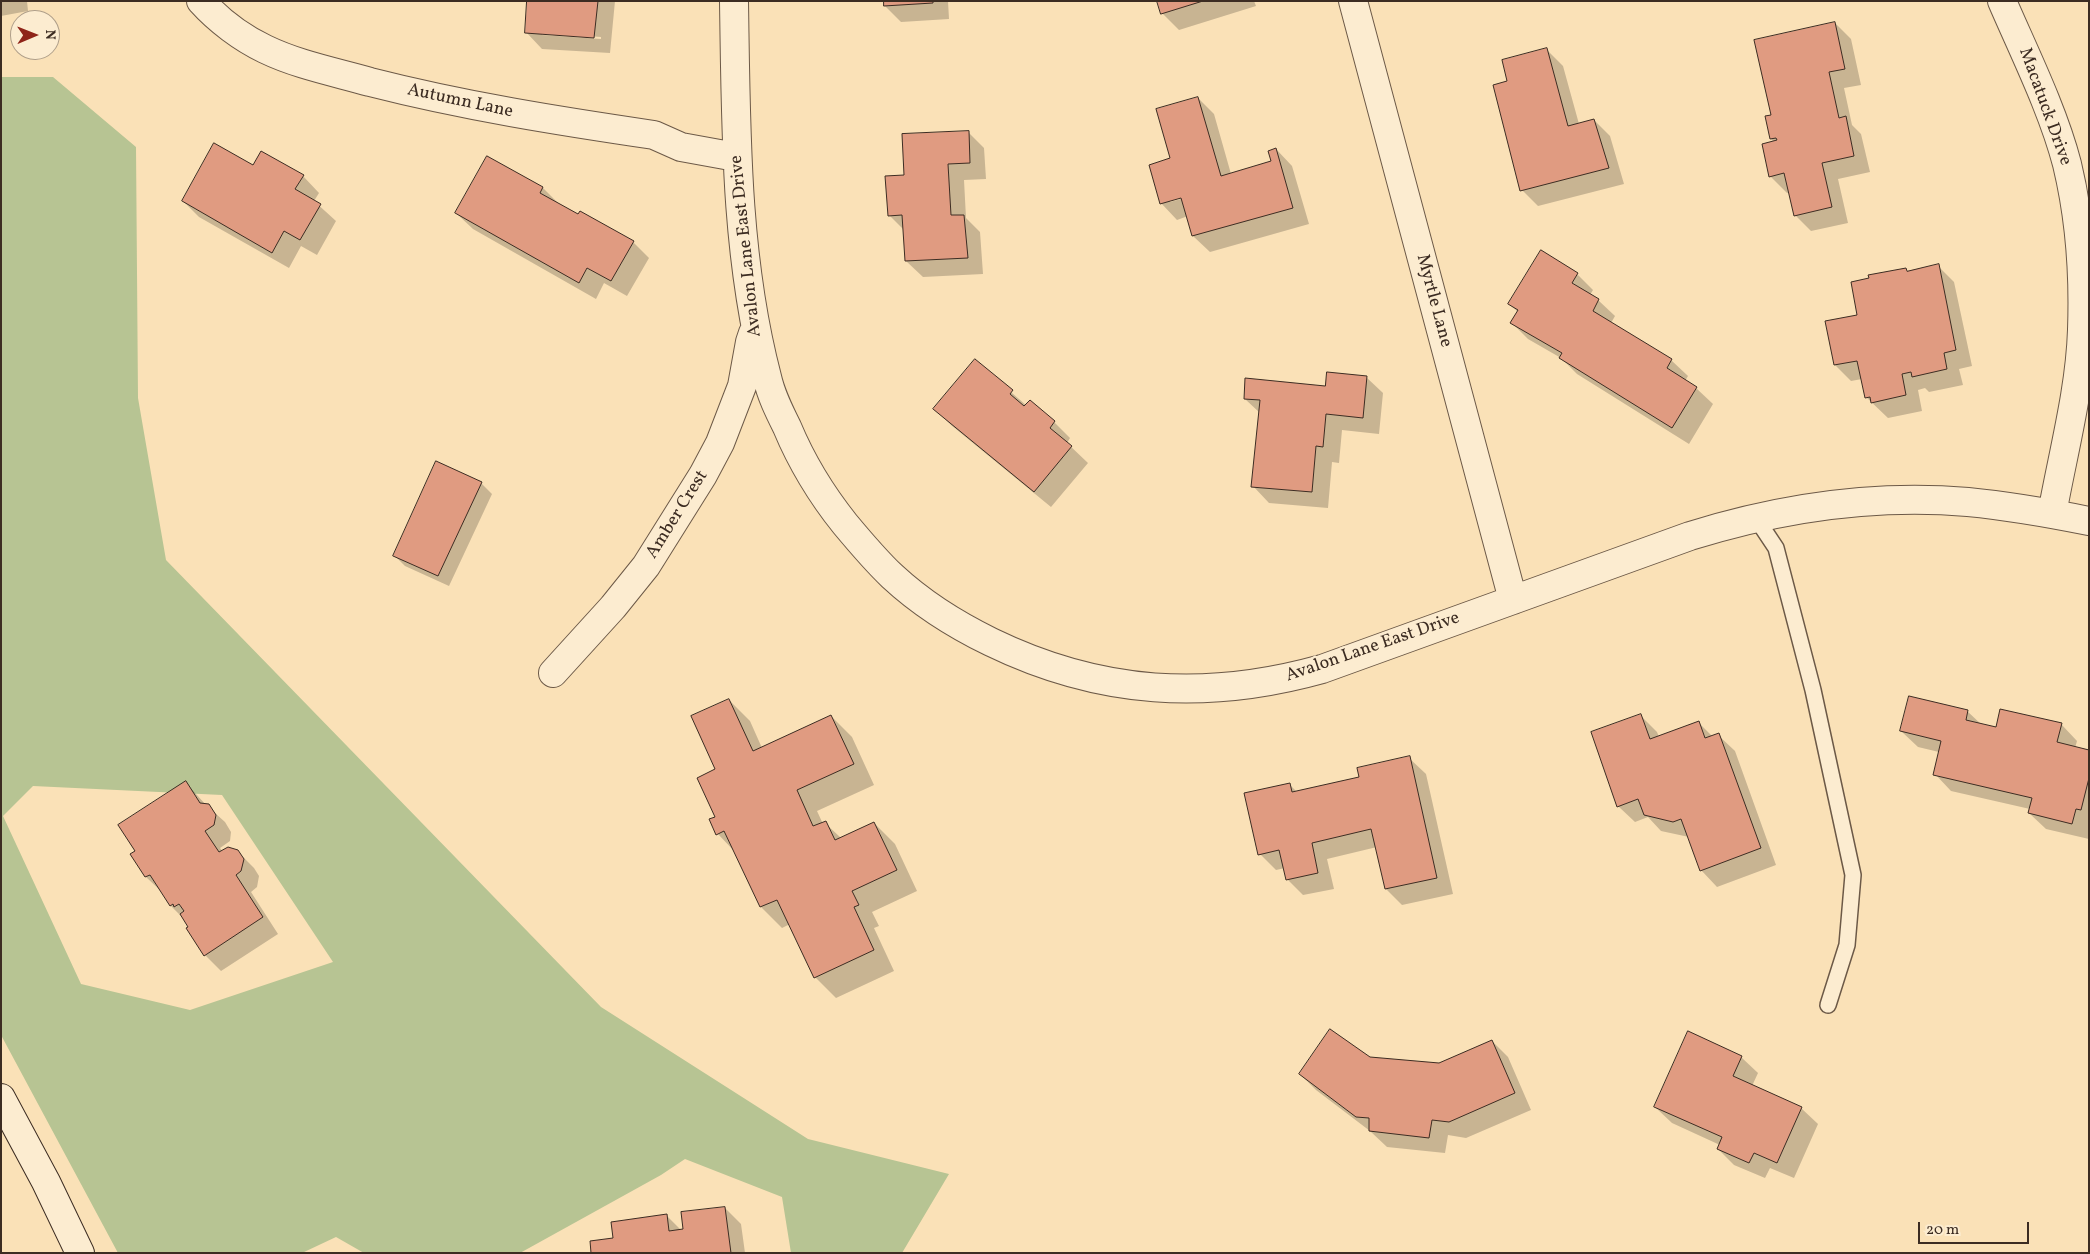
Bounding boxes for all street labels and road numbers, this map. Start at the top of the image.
street label: Macatuck Drive [2013,45,2075,169]
street label: Autumn Lane [405,80,515,124]
street label: Avalon Lane East Drive [727,154,767,338]
street label: Myrtle Lane [1410,252,1456,350]
street label: Amber Crest [642,467,714,563]
street label: Avalon Lane East Drive [1283,608,1463,688]

